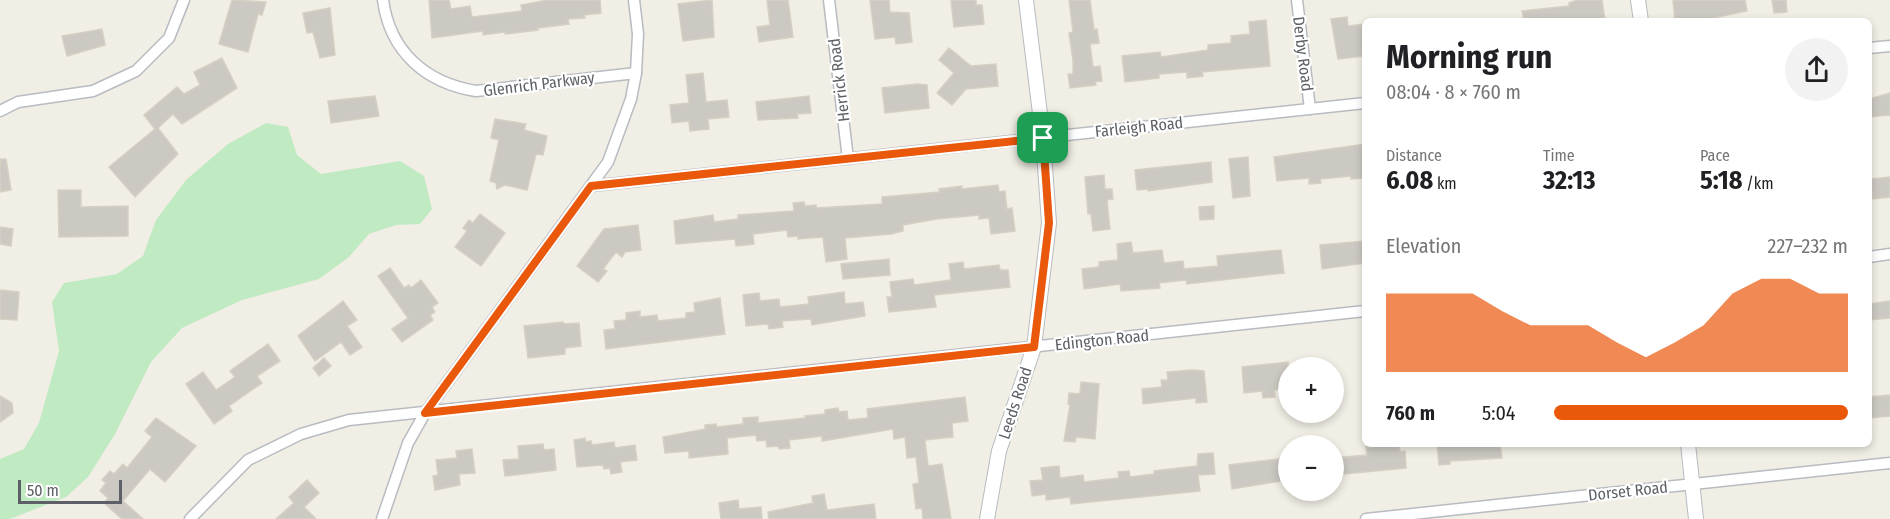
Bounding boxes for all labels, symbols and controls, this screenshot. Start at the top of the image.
street label: Derby Road [1289,15,1317,93]
street label: Herrick Road [824,37,854,123]
text: Morning run [1386,37,1552,77]
button: share [1785,38,1848,101]
street label: Glenrich Parkway [482,68,596,100]
text: 08:04 · 8 × 760 m [1386,80,1521,104]
pin [1017,112,1068,163]
street label: Farleigh Road [1094,113,1184,141]
icon: arrive [1026,121,1059,154]
text: Distance [1386,146,1442,165]
text: Time [1543,146,1575,165]
text: Pace [1700,146,1730,165]
text: 6.08 [1386,165,1433,196]
text: 32:13 [1543,165,1596,196]
text: 5:18 [1700,165,1743,196]
text: km [1433,174,1457,193]
text: /km [1743,174,1774,193]
text: Elevation [1386,234,1461,258]
text: 227–232 m [1768,234,1848,258]
street label: Edington Road [1054,326,1150,354]
map controls [1278,357,1344,501]
button: + [1278,357,1344,423]
street label: Leeds Road [994,364,1036,442]
text: 760 m [1386,401,1435,425]
text: 5:04 [1482,401,1516,425]
button: − [1278,435,1344,501]
scale bar [18,477,122,504]
street label: Dorset Road [1587,477,1669,505]
text: 50 m [27,481,59,500]

